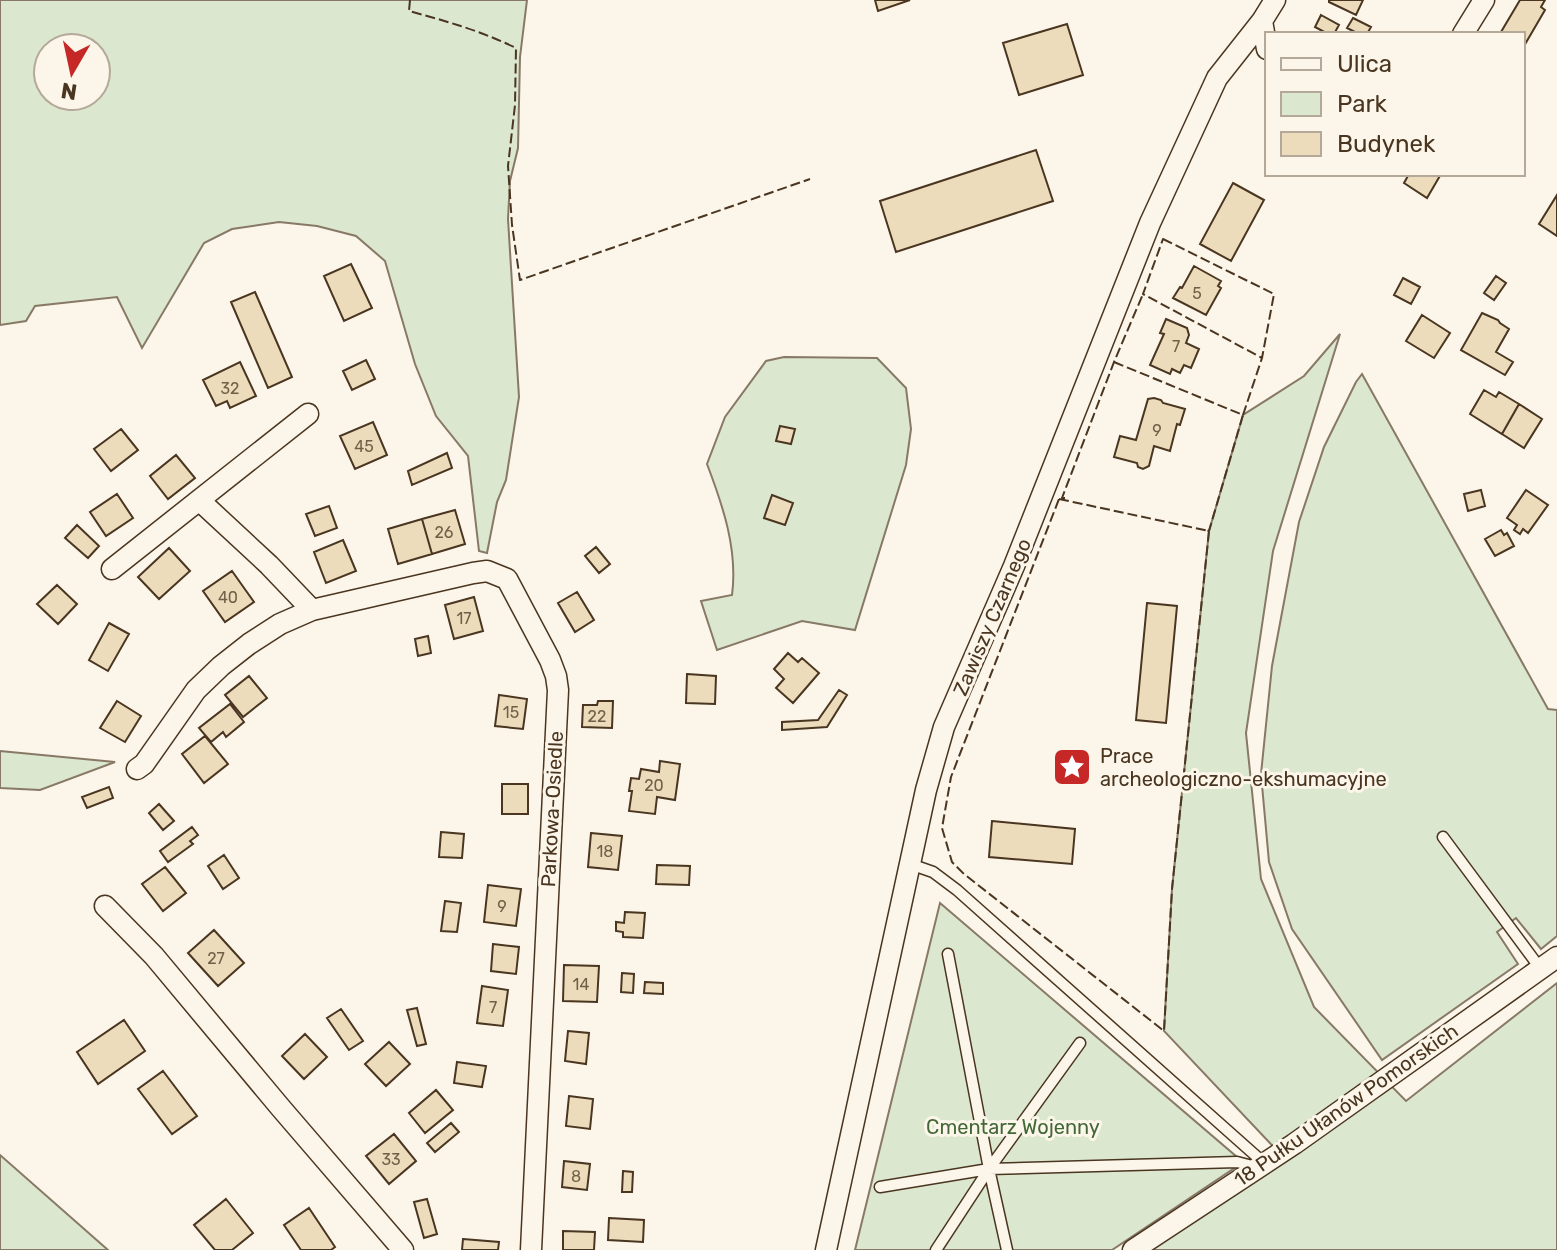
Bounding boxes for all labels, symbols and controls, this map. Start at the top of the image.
north arrow [32,32,112,112]
legend [1265,32,1525,176]
text: Ulica [1337,50,1392,78]
text: N [59,77,79,106]
text: Park [1337,90,1388,118]
text: Budynek [1337,130,1436,158]
house number: 5 [1192,284,1202,303]
house number: 7 [1172,337,1180,356]
house number: 32 [220,379,240,398]
house number: 9 [1152,421,1162,440]
house number: 45 [354,437,374,456]
house number: 26 [434,523,454,542]
street label: Zawiszy Czarnego [948,535,1036,699]
house number: 40 [218,588,238,607]
house number: 17 [456,609,472,628]
house number: 15 [503,703,519,722]
house number: 22 [588,707,606,726]
street label: Parkowa-Osiedle [536,730,568,888]
place label: Prace archeologiczno-ekshumacyjne [1100,744,1387,791]
place icon: Prace archeologiczno-ekshumacyjne [1051,746,1093,788]
house number: 20 [644,776,664,795]
house number: 18 [596,842,614,861]
house number: 9 [497,897,507,916]
house number: 27 [207,949,225,968]
house number: 14 [573,975,589,994]
house number: 7 [489,998,497,1017]
street label: 18 Pułku Ułanów Pomorskich [1229,1018,1463,1192]
park label: Cmentarz Wojenny [926,1115,1100,1139]
house number: 33 [381,1150,401,1169]
house number: 8 [571,1167,581,1186]

